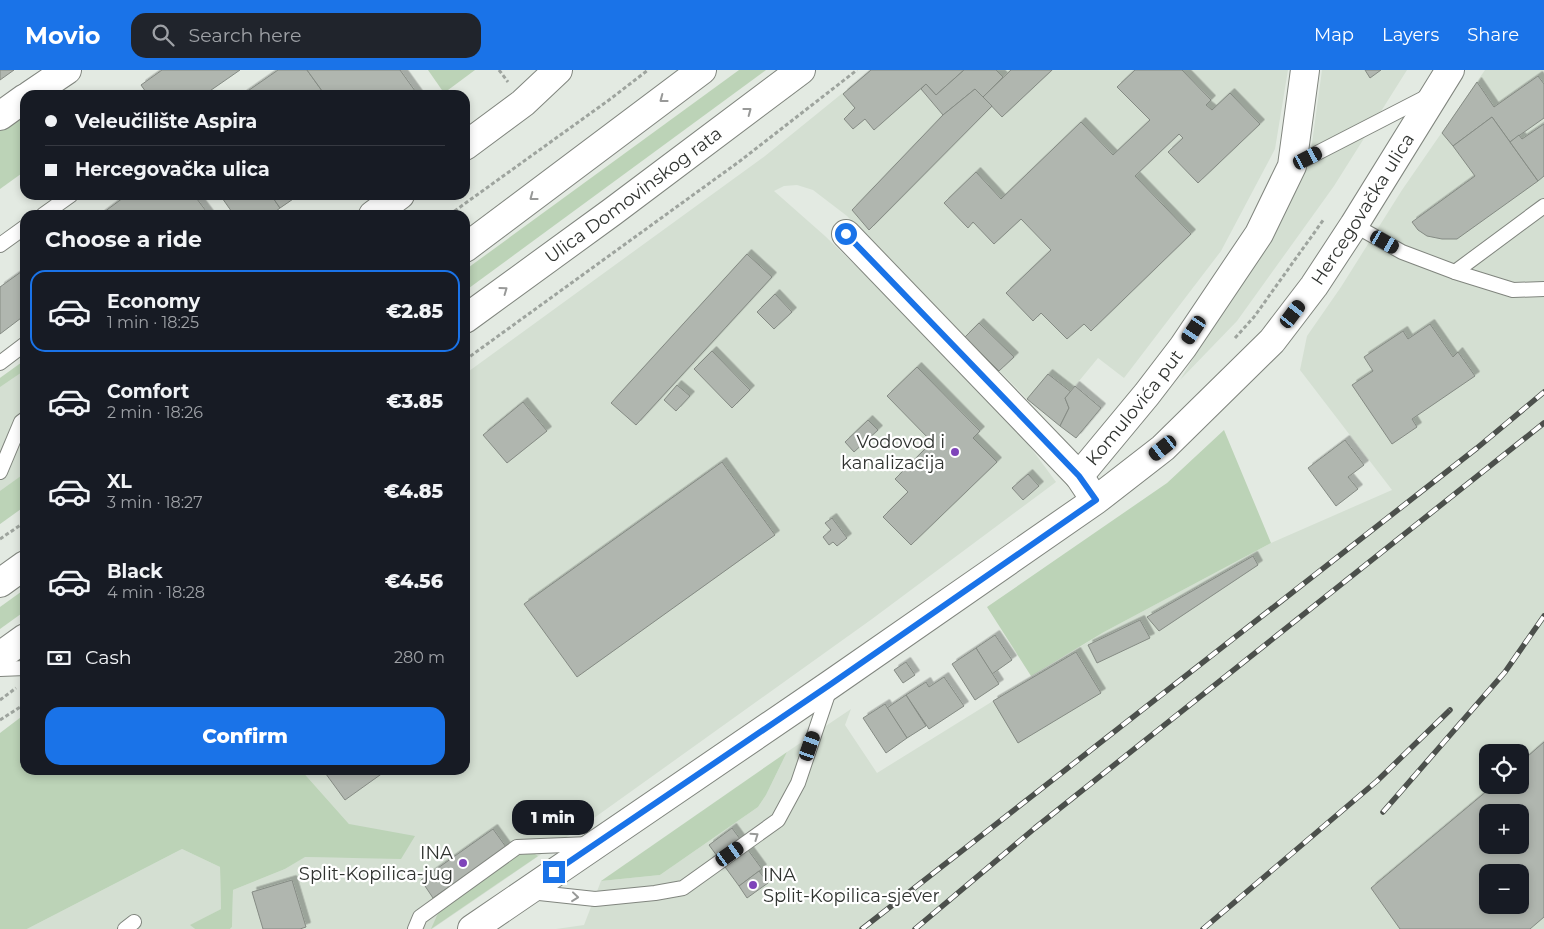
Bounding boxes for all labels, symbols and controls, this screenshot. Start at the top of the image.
search box [131,13,481,58]
text: Movio [25,21,101,50]
icon: search [149,21,177,49]
text: Search here [189,24,302,47]
text: Map [1314,24,1354,46]
text: Layers [1382,24,1439,46]
text: Share [1467,24,1519,46]
one-way arrow [660,94,669,102]
one-way arrow [742,108,752,117]
text: Veleučilište Aspira [75,110,257,133]
street label: Ulica Domovinskog rata [541,122,726,268]
street label: Hercegovačka ulica [1307,129,1419,289]
car [1291,145,1324,171]
text: Hercegovačka ulica [75,158,270,181]
one-way arrow [529,191,539,200]
route start [835,223,857,245]
text: Choose a ride [45,226,202,253]
car [1368,228,1401,256]
one-way arrow [499,287,508,296]
icon: car [47,289,92,334]
text: Economy [107,290,200,313]
car [1277,298,1308,330]
text: €2.85 [386,300,443,323]
text: 1 min · 18:25 [107,313,199,332]
car [1179,313,1208,347]
street label: Komulovića put [1081,345,1188,470]
icon: car [47,379,92,424]
text: Comfort [107,380,189,403]
text: €3.85 [386,390,443,413]
text: 2 min · 18:26 [107,403,203,422]
place label: Vodovod i kanalizacija [841,431,945,474]
car [1146,433,1179,463]
marker: Vodovod i kanalizacija [949,446,961,458]
icon: car [47,469,92,514]
text: XL [107,470,132,493]
text: €4.85 [384,480,443,503]
text: 3 min · 18:27 [107,493,203,512]
icon: car [47,559,92,604]
text: Black [107,560,163,583]
text: €4.56 [385,570,443,593]
text: 4 min · 18:28 [107,583,205,602]
icon: cash [45,644,73,672]
text: Cash [85,646,132,669]
text: 280 m [394,648,445,667]
button: Confirm [45,707,445,765]
car [798,729,821,763]
map controls [1479,744,1529,914]
button: locate [1479,744,1529,794]
callout: 1 min [513,800,595,834]
button: + [1479,804,1529,854]
text: 1 min [531,808,575,827]
one-way arrow [749,833,759,842]
car [713,839,746,869]
place label: INA Split-Kopilica-jug [299,842,453,885]
marker: INA Split-Kopilica-jug [457,857,469,869]
route end [543,861,565,883]
place label: INA Split-Kopilica-sjever [763,864,940,907]
button: − [1479,864,1529,914]
marker: INA Split-Kopilica-sjever [747,879,759,891]
one-way arrow [571,891,579,902]

